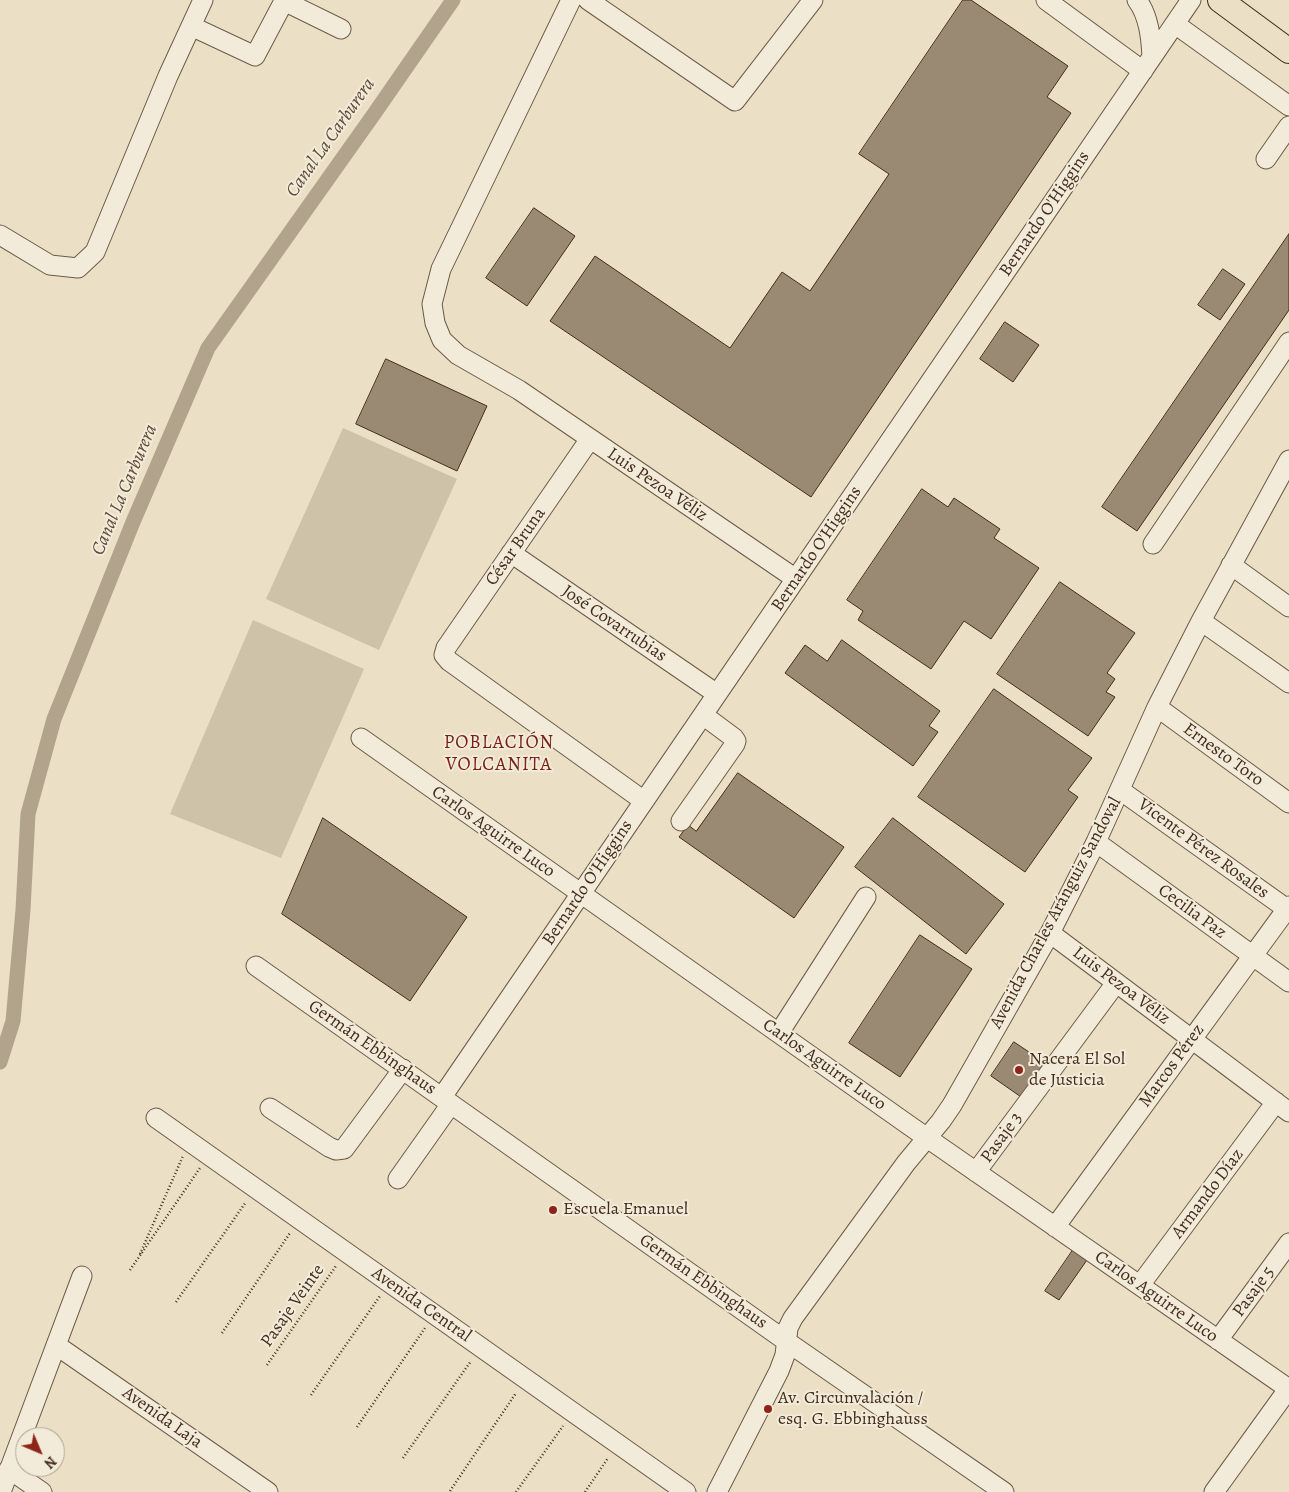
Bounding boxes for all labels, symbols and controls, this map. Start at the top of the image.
water label: Canal La Carburera [282,74,380,202]
street label: Bernardo O'Higgins [995,147,1095,281]
water label: Canal La Carburera [87,421,163,559]
street label: Luis Pezoa Véliz [603,443,711,527]
street label: Bernardo O'Higgins [767,482,867,616]
street label: César Bruna [481,504,551,590]
street label: José Covarrubias [557,581,671,667]
street label: Ernesto Toro [1179,719,1267,791]
district label: POBLACIÓN VOLCANITA [443,732,555,776]
street label: Carlos Aguirre Luco [427,781,559,883]
street label: Avenida Charles Aránguiz Sandoval [986,794,1126,1032]
street label: Vicente Pérez Rosales [1133,794,1273,904]
street label: Bernardo O'Higgins [538,816,638,950]
street label: Cecilia Paz [1154,880,1230,944]
street label: Luis Pezoa Véliz [1068,942,1174,1030]
street label: Germán Ebbinghaus [304,996,440,1100]
street label: Carlos Aguirre Luco [758,1014,890,1116]
street label: Marcos Pérez [1135,1020,1209,1112]
place label: Nacera El Sol de Justicia [1029,1049,1125,1092]
marker: Nacera El Sol de Justicia [1013,1064,1025,1076]
street label: Pasaje 3 [976,1109,1028,1167]
street label: Armando Díaz [1167,1145,1249,1243]
place label: Escuela Emanuel [563,1199,688,1221]
marker: Escuela Emanuel [547,1204,559,1216]
street label: Germán Ebbinghaus [635,1230,771,1334]
street label: Carlos Aguirre Luco [1090,1246,1222,1348]
street label: Pasaje Veinte [257,1260,329,1352]
street label: Pasaje 5 [1228,1262,1280,1322]
street label: Avenida Central [367,1263,475,1347]
street label: Avenida Laja [118,1383,206,1453]
place label: Av. Circunvalación / esq. G. Ebbinghauss [778,1388,928,1430]
marker: Av. Circunvalación / esq. G. Ebbinghauss [762,1403,774,1415]
north arrow [15,1427,65,1477]
text: N [40,1452,61,1473]

